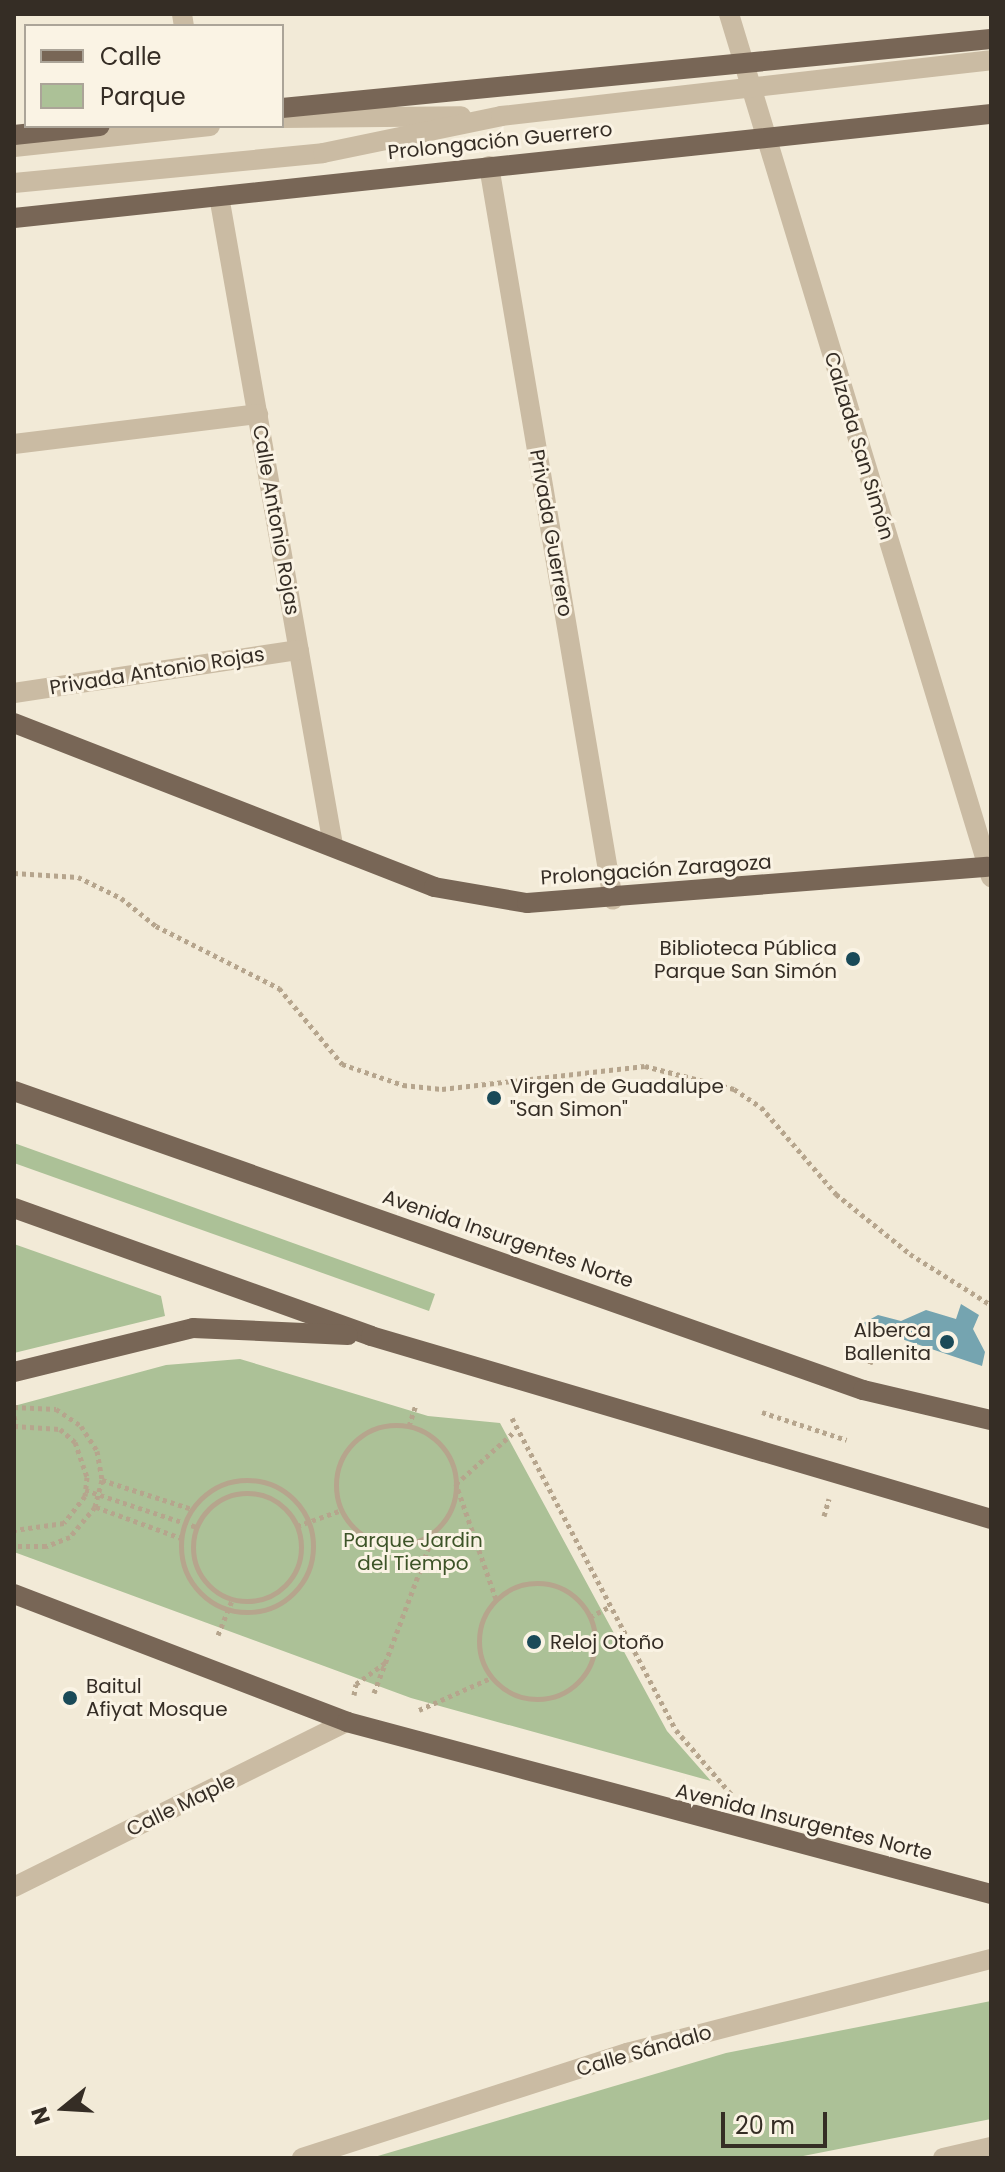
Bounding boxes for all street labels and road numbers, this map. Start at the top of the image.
street label: Prolongación Guerrero [386,117,614,165]
street label: Calzada San Simón [819,349,899,543]
street label: Calle Antonio Rojas [247,423,305,617]
street label: Privada Guerrero [524,447,578,619]
street label: Privada Antonio Rojas [48,642,266,700]
street label: Prolongación Zaragoza [540,850,772,890]
street label: Avenida Insurgentes Norte [379,1185,637,1293]
street label: Calle Maple [123,1768,239,1842]
street label: Avenida Insurgentes Norte [673,1778,935,1866]
street label: Calle Sándalo [574,2020,714,2082]

